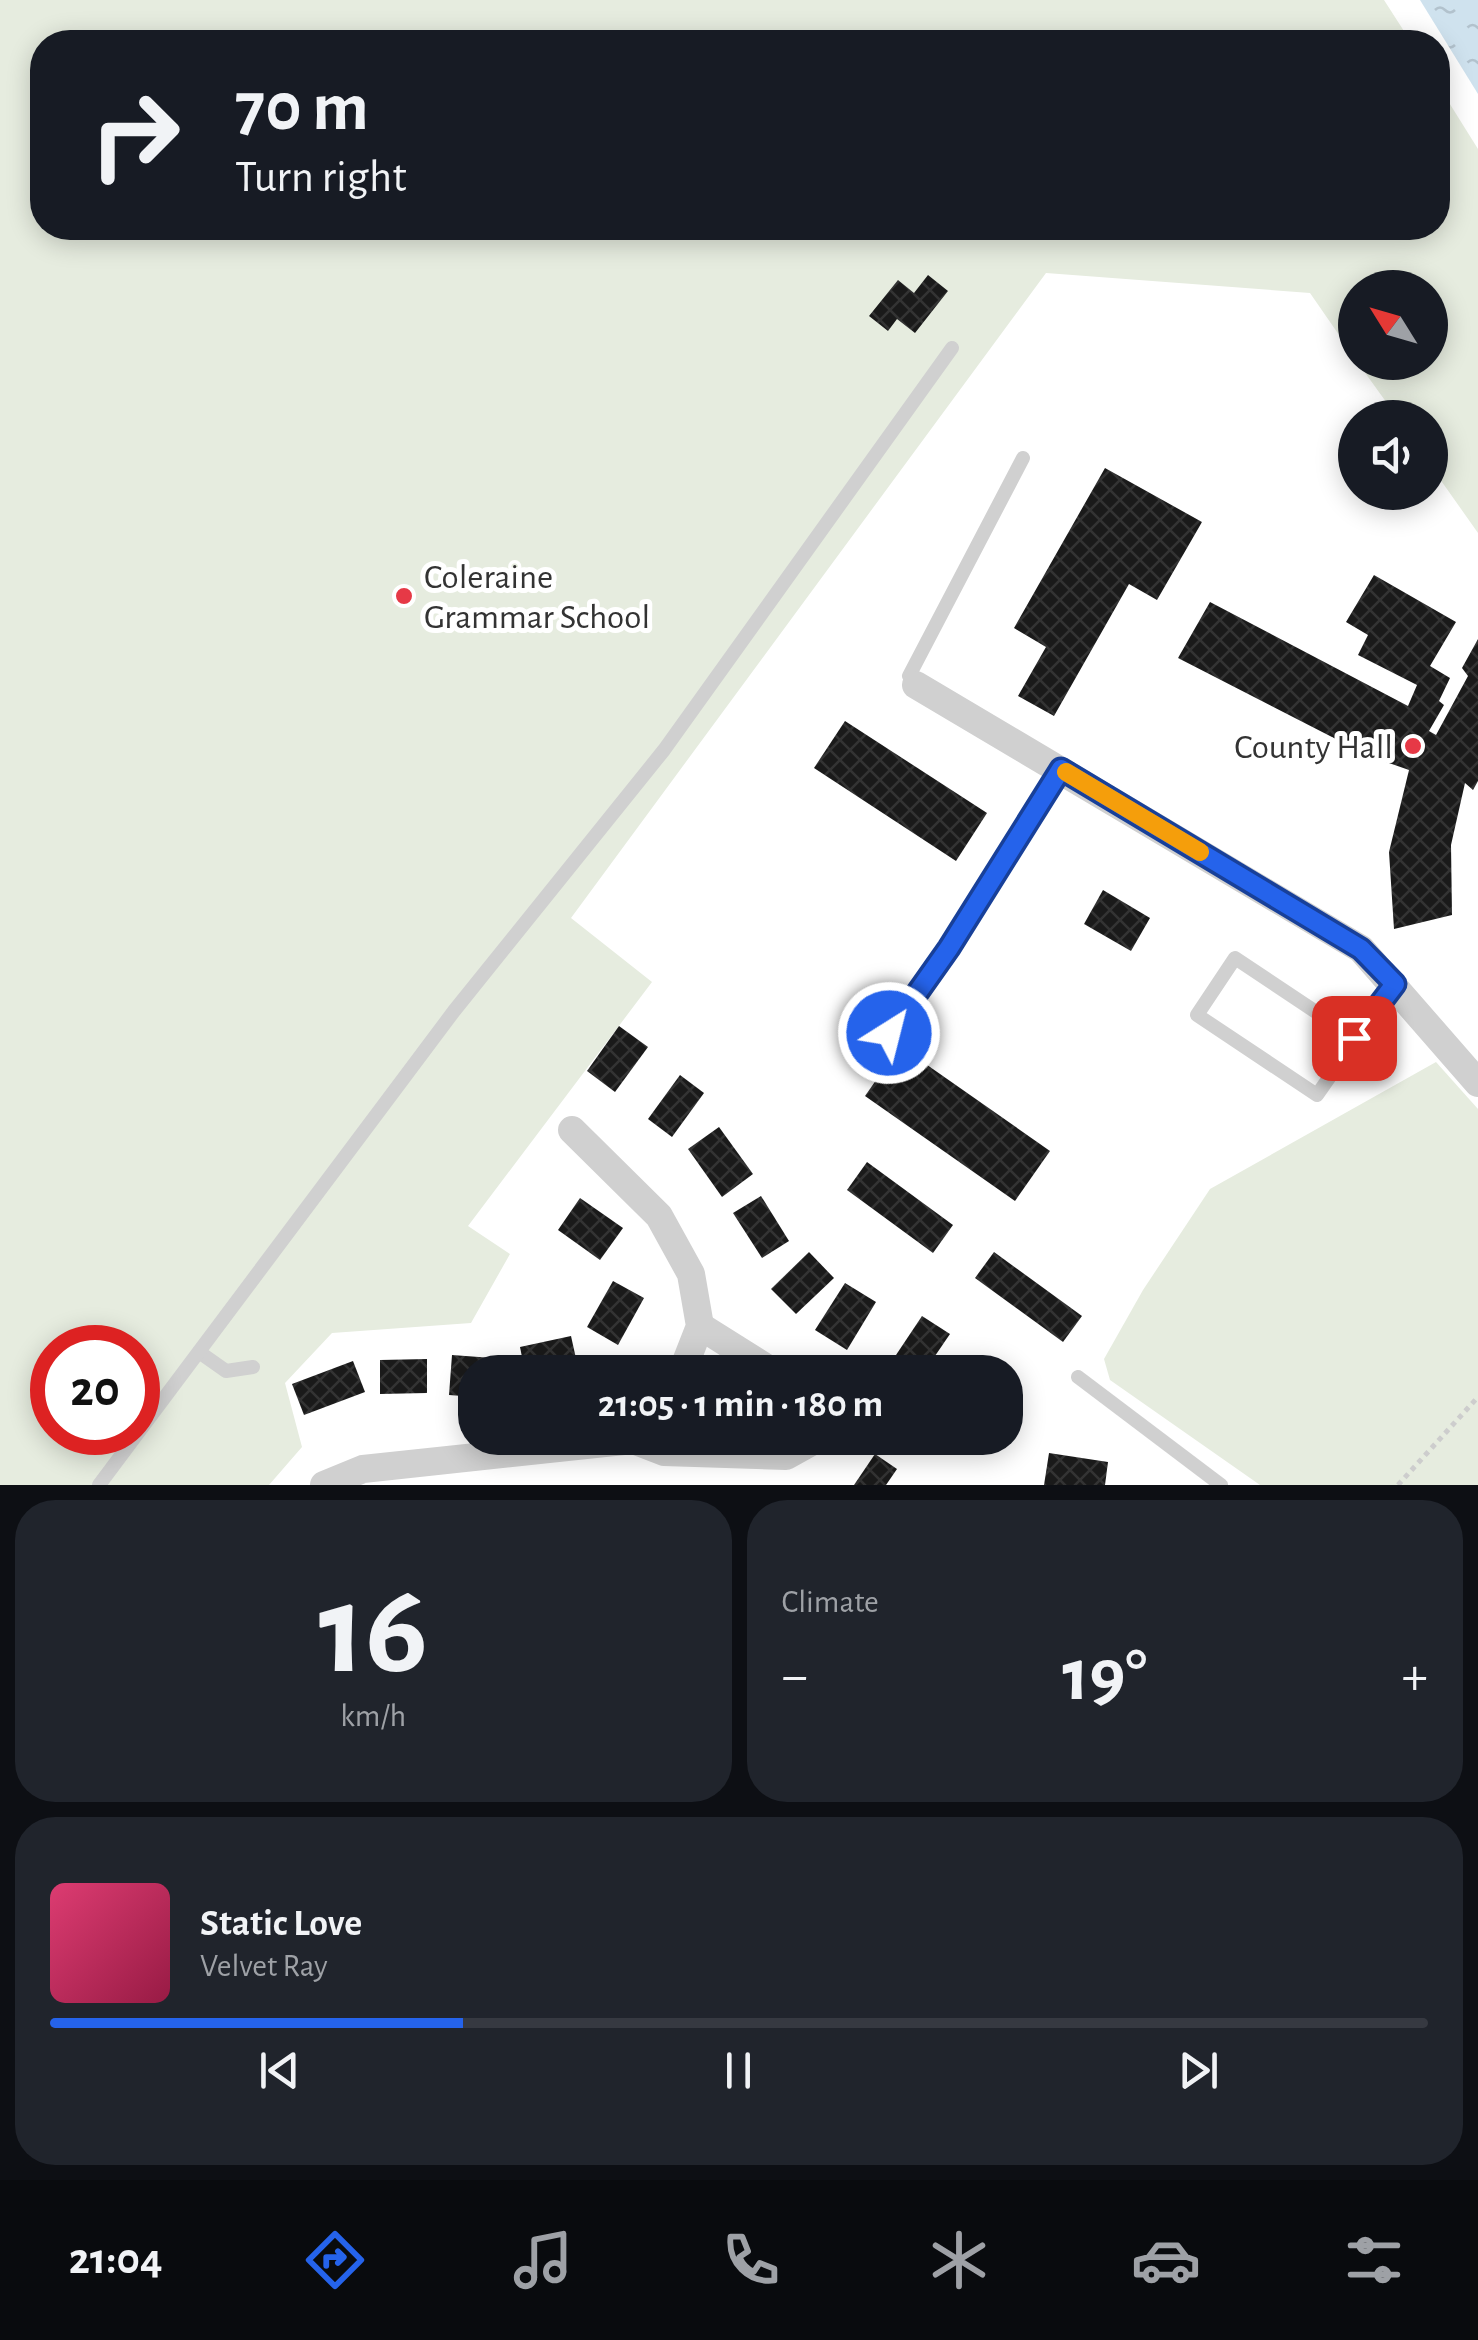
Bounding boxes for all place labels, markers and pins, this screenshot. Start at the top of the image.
place label: Coleraine Grammar School [424,560,650,635]
marker: Coleraine Grammar School [393,585,415,607]
place label: County Hall [1234,730,1393,765]
marker: County Hall [1402,735,1424,757]
pin [1312,996,1397,1081]

